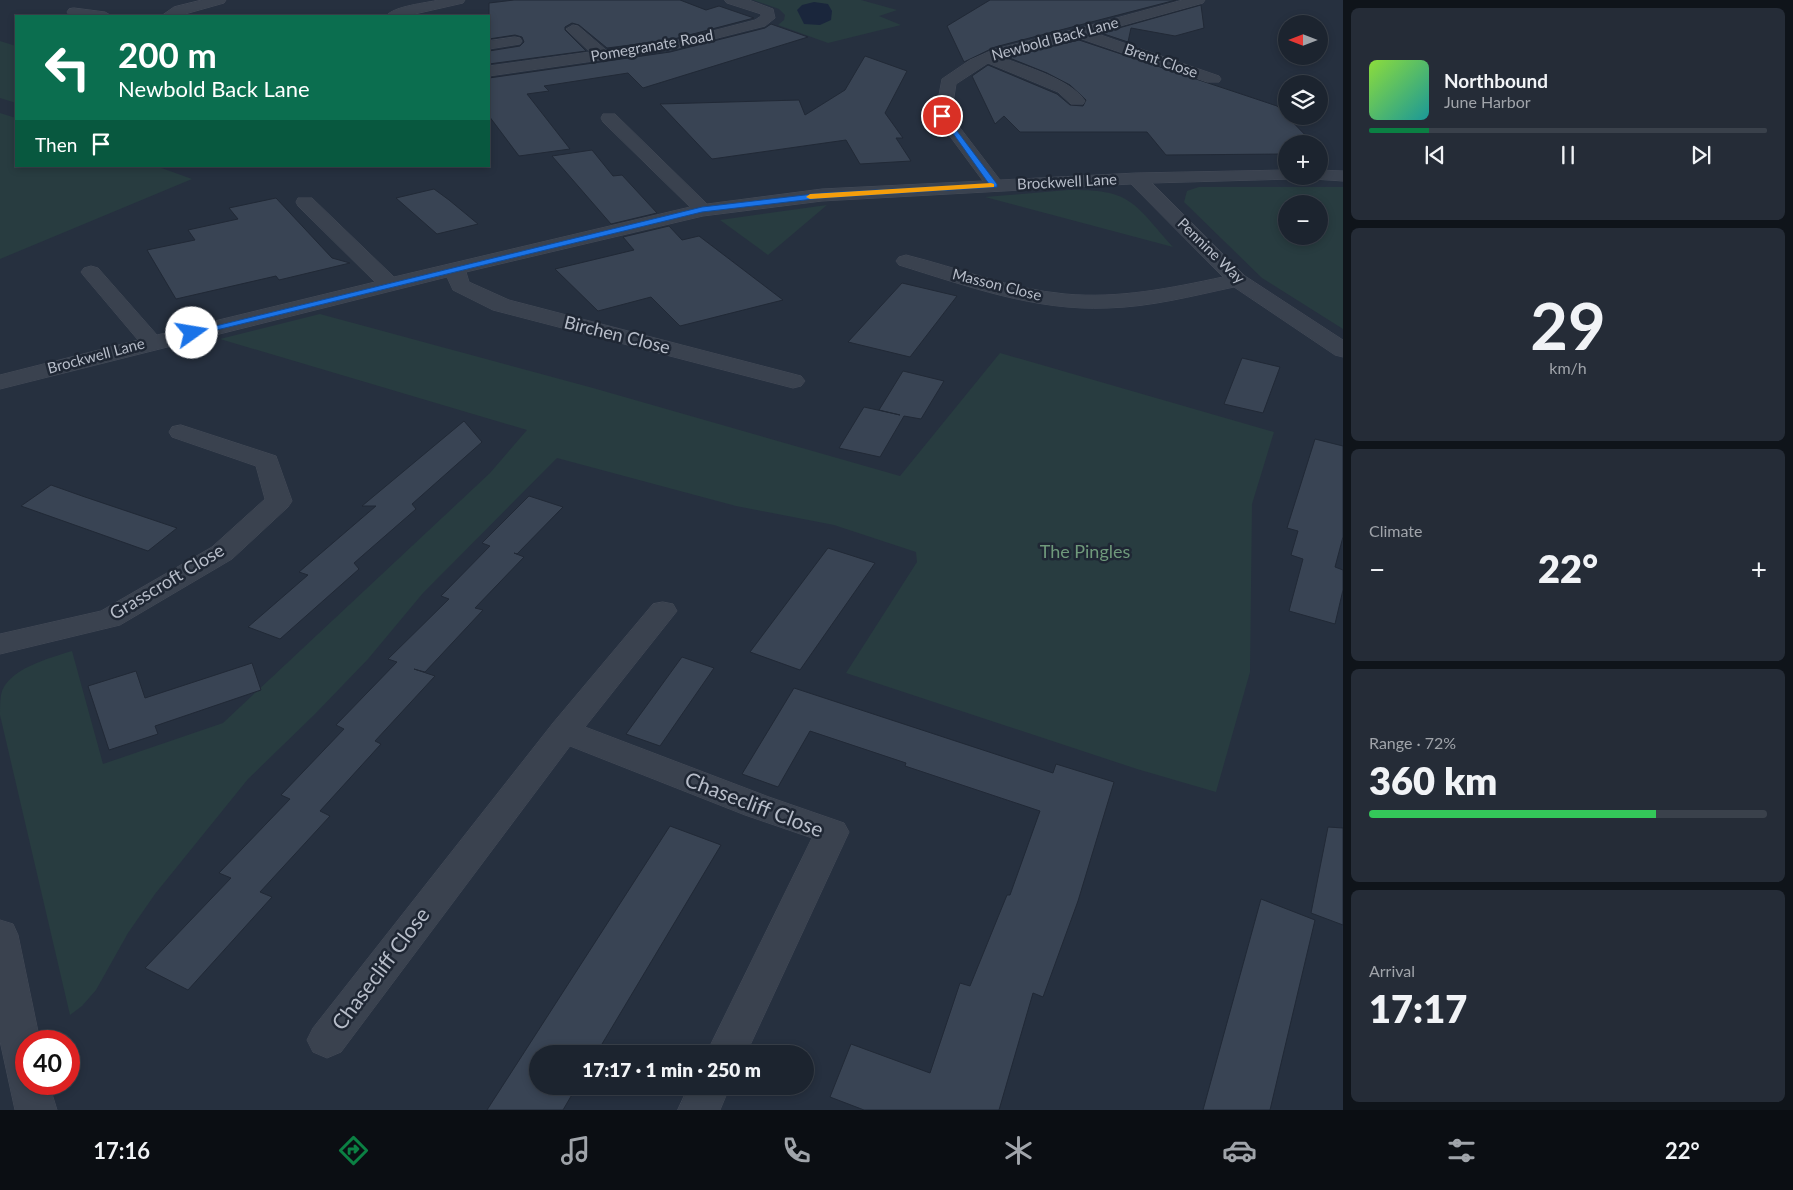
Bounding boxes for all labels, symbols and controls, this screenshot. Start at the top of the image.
street label: Newbold Back Lane [989,12,1120,64]
north arrow [1278,15,1328,65]
map controls [1278,15,1328,245]
street label: Pomegranate Road [589,25,714,65]
text: 200 m [118,33,217,75]
icon: left [35,35,100,100]
street label: Brent Close [1122,39,1201,81]
text: Northbound [1444,69,1548,92]
text: Newbold Back Lane [118,75,310,102]
button: layers [1278,75,1328,125]
text: June Harbor [1444,92,1531,111]
pin [921,95,963,137]
icon: arrive [928,102,956,130]
icon: arrive [87,130,115,158]
text: Then [35,133,77,156]
button: + [1278,135,1328,185]
icon: previous [1421,141,1449,169]
icon: pause [1554,141,1582,169]
icon: next [1687,141,1715,169]
street label: Brockwell Lane [1017,169,1117,193]
button: − [1278,195,1328,245]
street label: Pennine Way [1174,214,1249,287]
street label: Masson Close [951,264,1044,304]
text: 29 [1530,286,1606,364]
position arrow [165,306,217,358]
street label: Birchen Close [562,310,673,358]
street label: Brockwell Lane [45,333,146,377]
text: km/h [1549,358,1587,377]
text: Climate [1369,521,1422,540]
street label: Grasscroft Close [105,538,228,624]
park label: The Pingles [1040,540,1131,562]
text: 22° [1538,545,1598,591]
text: − [1369,552,1385,586]
text: + [1751,552,1767,586]
text: Range · 72% [1369,733,1456,752]
text: 360 km [1369,757,1497,803]
street label: Chasecliff Close [682,766,827,842]
street label: Chasecliff Close [326,902,434,1034]
text: Arrival [1369,961,1415,980]
text: 17:17 [1369,985,1467,1031]
speed limit sign: 40 [15,1030,80,1095]
text: 17:17 · 1 min · 250 m [582,1058,761,1081]
icon: directions [336,1133,371,1168]
icon: music [558,1133,593,1168]
icon: phone [779,1133,814,1168]
icon: climate [1001,1133,1036,1168]
icon: car [1222,1133,1257,1168]
icon: filters [1444,1133,1479,1168]
text: 17:16 [93,1137,150,1164]
text: 22° [1665,1137,1700,1164]

